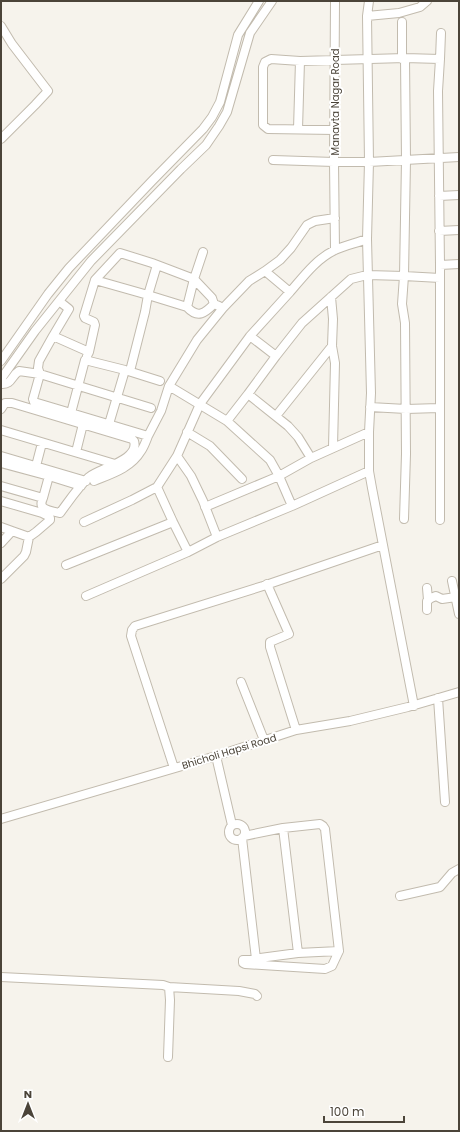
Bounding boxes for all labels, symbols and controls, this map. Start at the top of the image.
street label: Manavta Nagar Road [328,49,343,155]
street label: Bhicholi Hapsi Road [180,730,278,773]
north arrow [8,1084,48,1124]
text: N [24,1086,32,1102]
scale bar [324,1098,404,1124]
text: 100 m [330,1103,364,1120]

